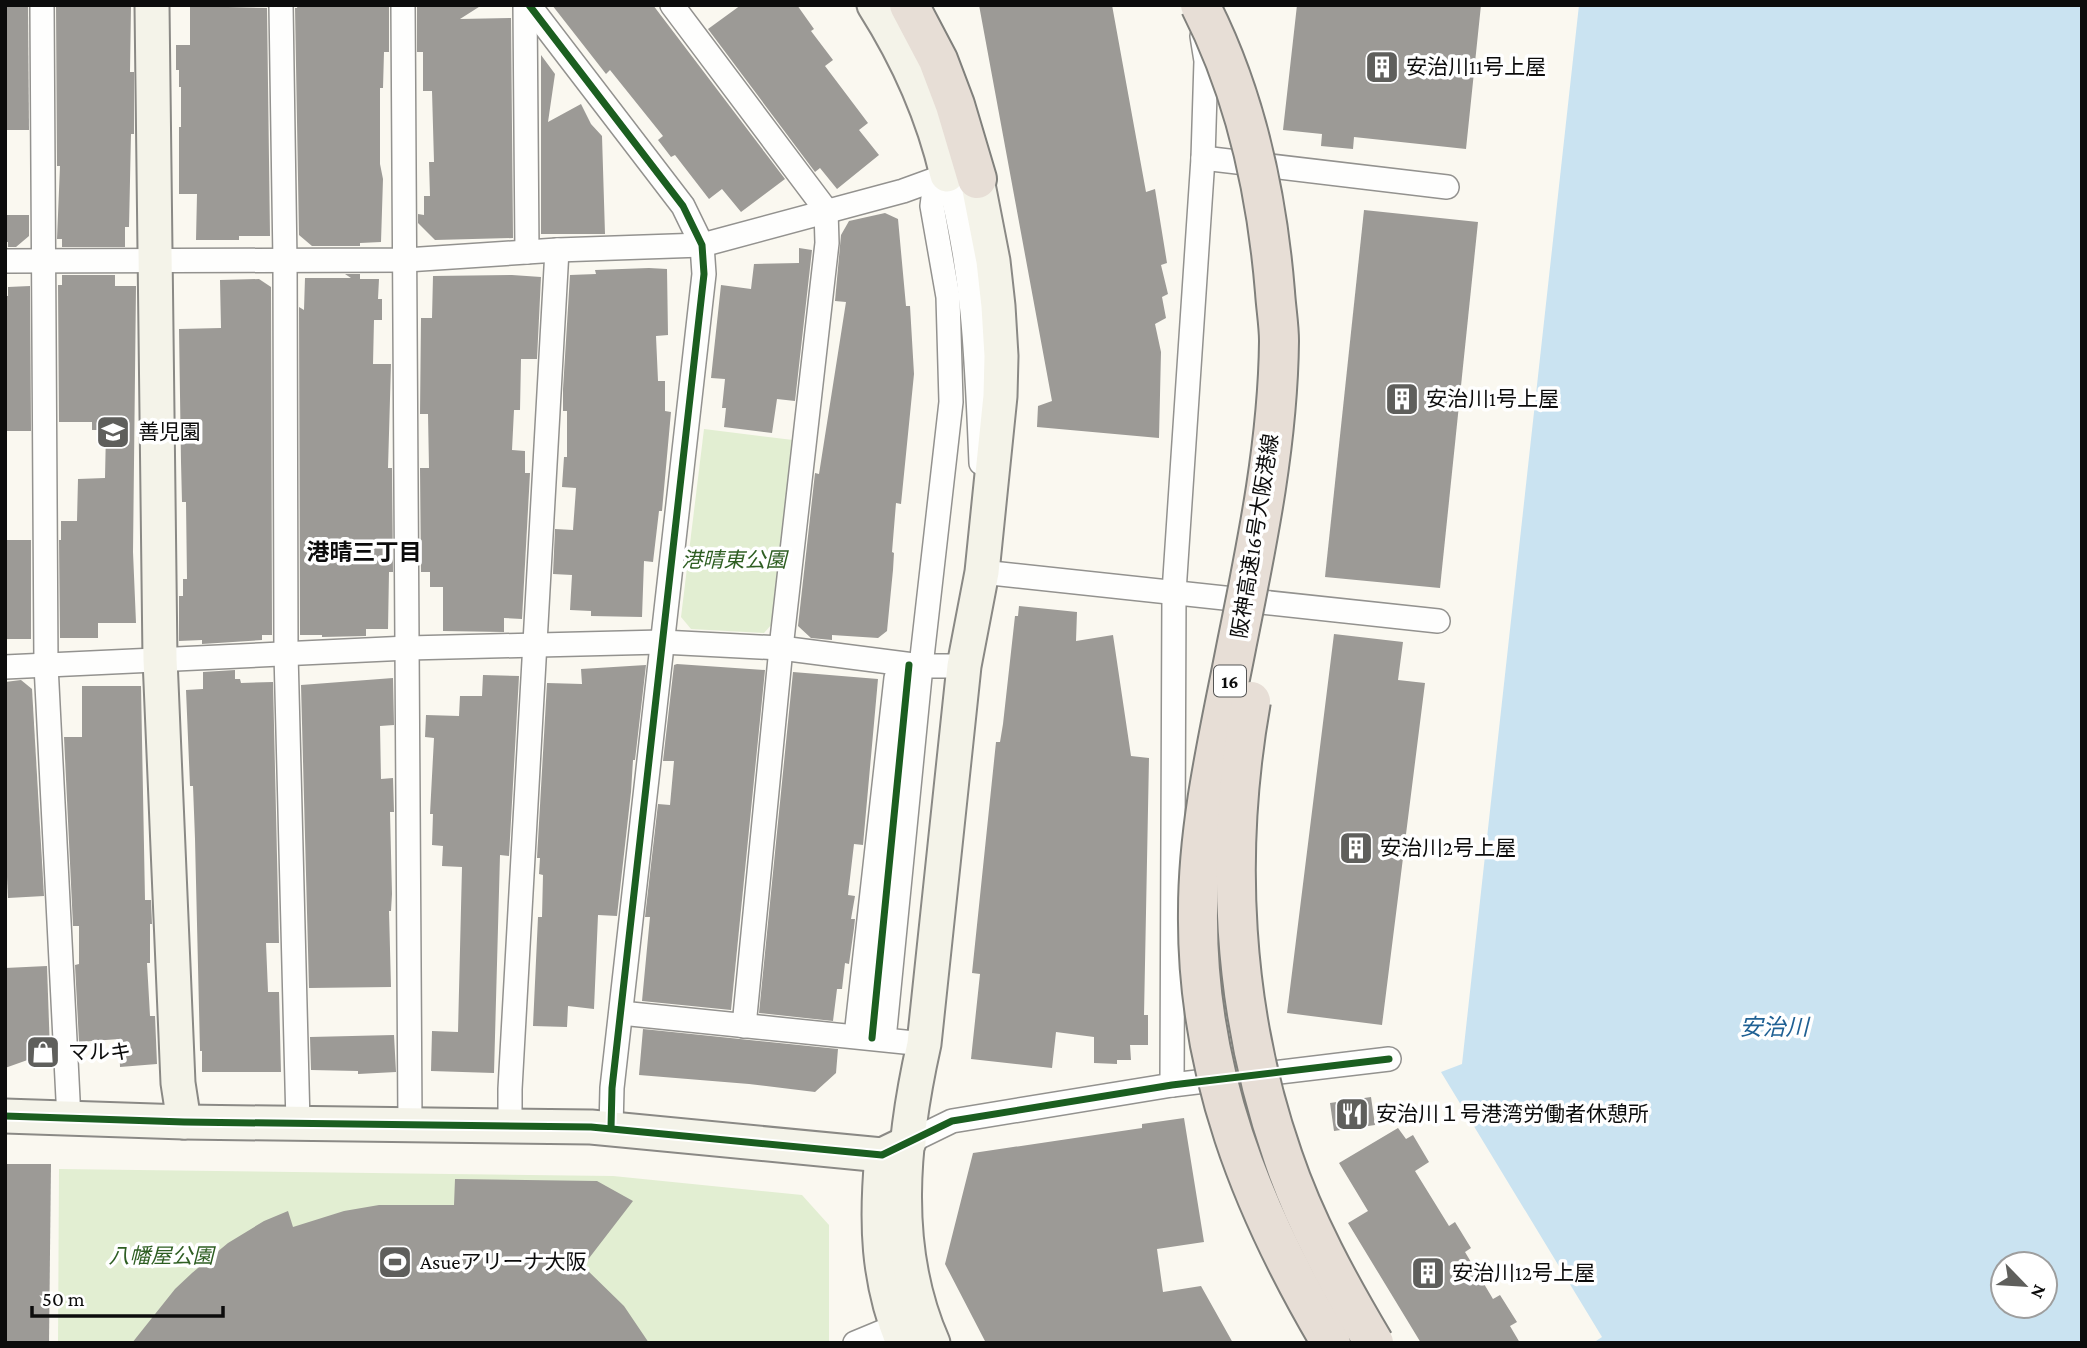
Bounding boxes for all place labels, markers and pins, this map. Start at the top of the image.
building icon: 安治川11号上屋 [1363,48,1401,86]
place label: 安治川11号上屋 [1406,55,1546,79]
building icon: 安治川1号上屋 [1383,380,1421,418]
place label: 安治川1号上屋 [1426,387,1559,411]
school or university icon: 善児園 [94,413,132,451]
place label: 善児園 [138,420,201,444]
building icon: 安治川2号上屋 [1337,829,1375,867]
place label: 安治川2号上屋 [1380,836,1516,860]
shop icon: マルキ [24,1033,62,1071]
place label: マルキ [68,1040,131,1064]
restaurant icon: 安治川１号港湾労働者休憩所 [1333,1095,1371,1133]
place label: 安治川１号港湾労働者休憩所 [1376,1102,1649,1126]
sports icon: Asueアリーナ大阪 [376,1243,414,1281]
place label: Asueアリーナ大阪 [420,1250,587,1274]
building icon: 安治川12号上屋 [1409,1254,1447,1292]
place label: 安治川12号上屋 [1452,1261,1595,1285]

